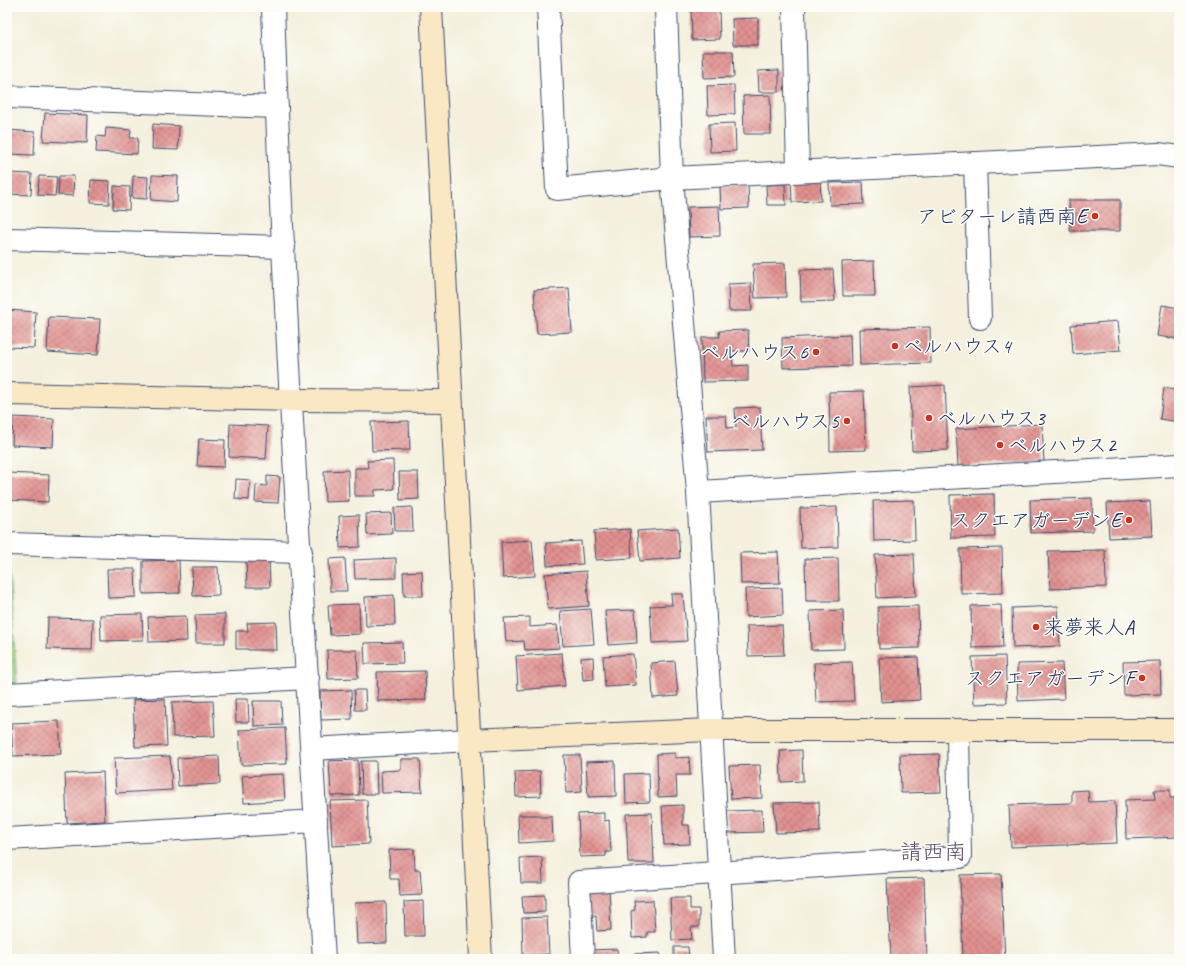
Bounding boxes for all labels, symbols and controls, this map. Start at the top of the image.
place label: アビターレ請西南E [917,204,1089,229]
marker: アビターレ請西南E [1090,211,1100,221]
place label: ベルハウス4 [903,334,1013,359]
place label: ベルハウス6 [700,340,809,365]
marker: ベルハウス4 [890,341,900,351]
marker: ベルハウス6 [811,347,821,357]
place label: ベルハウス3 [937,406,1047,431]
place label: ベルハウス5 [731,409,840,434]
marker: ベルハウス3 [924,413,934,423]
marker: ベルハウス5 [842,416,852,426]
place label: ベルハウス2 [1008,433,1118,458]
marker: ベルハウス2 [995,440,1005,450]
place label: スクエアガーデンE [950,508,1123,533]
marker: スクエアガーデンE [1124,515,1134,525]
place label: 来夢来人A [1044,615,1135,640]
marker: 来夢来人A [1031,622,1041,632]
place label: スクエアガーデンF [965,666,1138,691]
marker: スクエアガーデンF [1137,673,1147,683]
district label: 請西南 [900,838,966,866]

